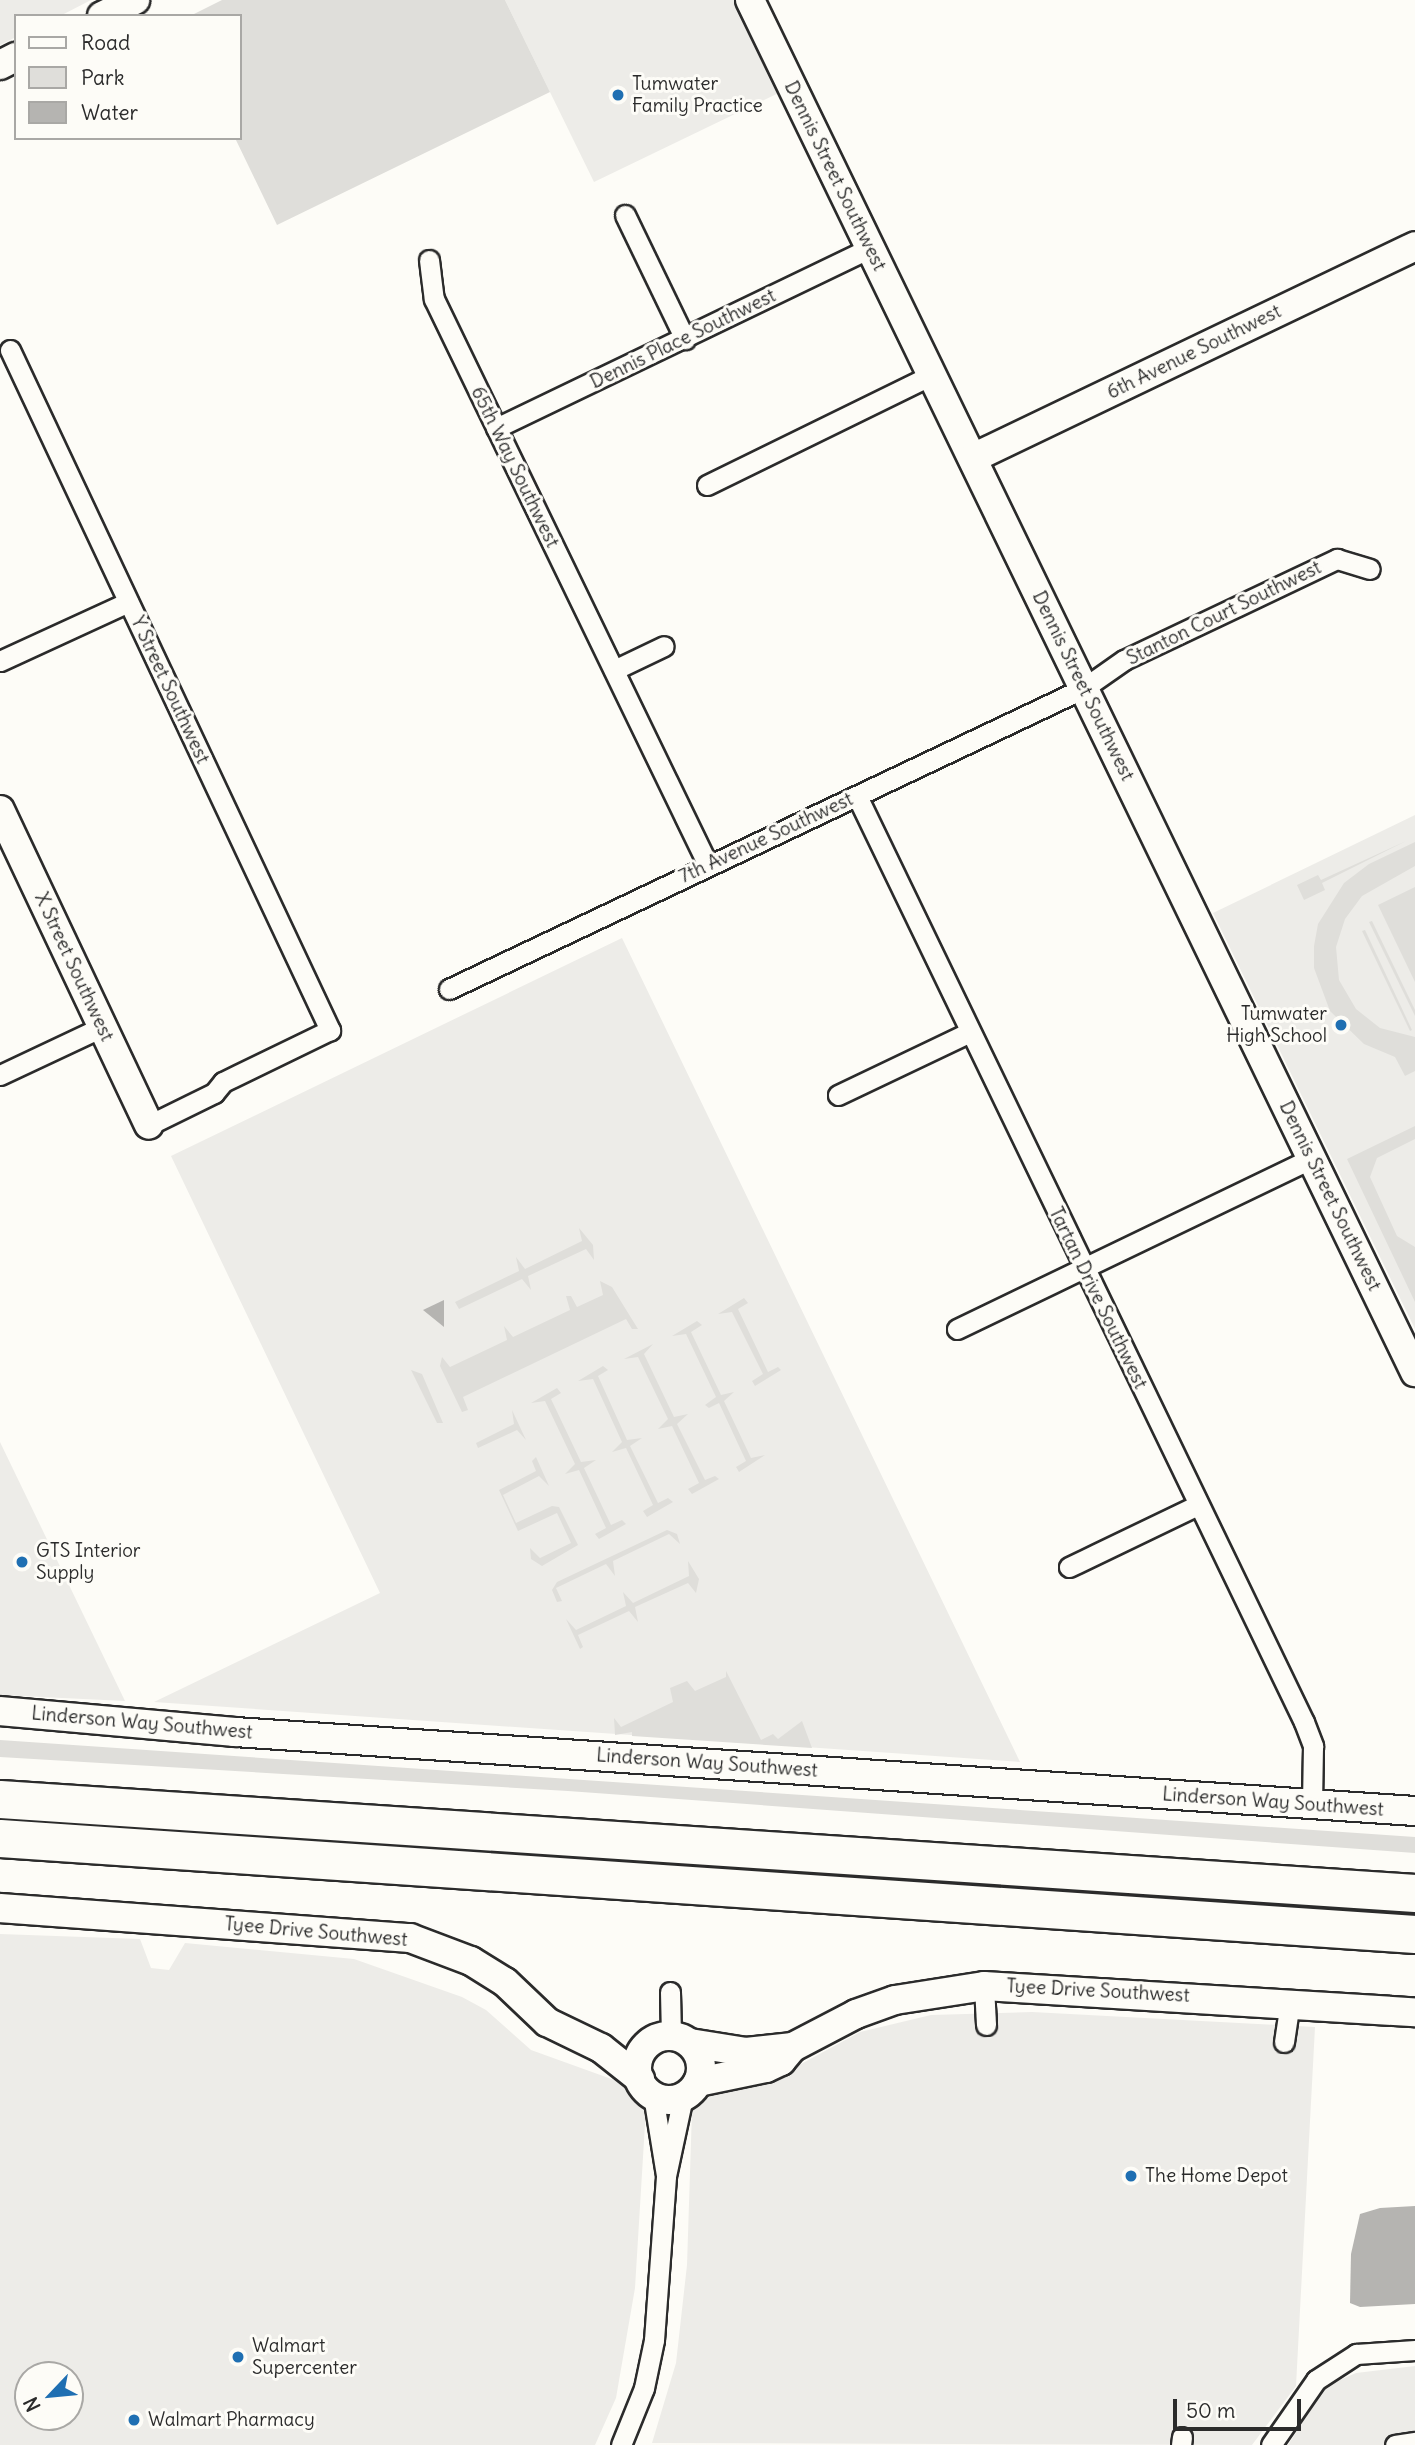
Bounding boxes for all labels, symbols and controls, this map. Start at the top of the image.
legend [14,14,242,140]
text: Road [81,29,130,56]
text: Park [81,64,124,91]
place label: Tumwater Family Practice [632,73,763,117]
street label: Dennis Street Southwest [779,77,891,275]
marker: Tumwater Family Practice [610,87,626,103]
text: Water [81,99,138,126]
street label: Dennis Place Southwest [587,284,779,394]
street label: 6th Avenue Southwest [1103,300,1285,404]
street label: 65th Way Southwest [466,383,564,551]
street label: Stanton Court Southwest [1123,556,1325,670]
street label: Dennis Street Southwest [1027,587,1139,785]
street label: Y Street Southwest [126,613,214,767]
street label: 7th Avenue Southwest [675,788,857,888]
street label: X Street Southwest [30,889,118,1045]
place label: Tumwater High School [1226,1003,1327,1047]
marker: Tumwater High School [1333,1017,1349,1033]
street label: Dennis Street Southwest [1274,1097,1386,1295]
street label: Tartan Drive Southwest [1044,1203,1152,1393]
place label: GTS Interior Supply [36,1540,141,1584]
marker: GTS Interior Supply [14,1554,30,1570]
street label: Linderson Way Southwest [30,1702,254,1744]
street label: Linderson Way Southwest [595,1744,819,1782]
street label: Linderson Way Southwest [1161,1783,1385,1821]
street label: Tyee Drive Southwest [224,1913,408,1951]
street label: Tyee Drive Southwest [1006,1975,1190,2007]
place label: The Home Depot [1145,2165,1288,2187]
marker: The Home Depot [1123,2168,1139,2184]
place label: Walmart Supercenter [252,2335,357,2379]
marker: Walmart Supercenter [230,2349,246,2365]
north arrow [14,2361,84,2431]
scale bar [1177,2386,1305,2430]
text: N [18,2393,46,2416]
text: 50 m [1186,2397,1235,2424]
place label: Walmart Pharmacy [148,2409,315,2431]
marker: Walmart Pharmacy [126,2412,142,2428]

